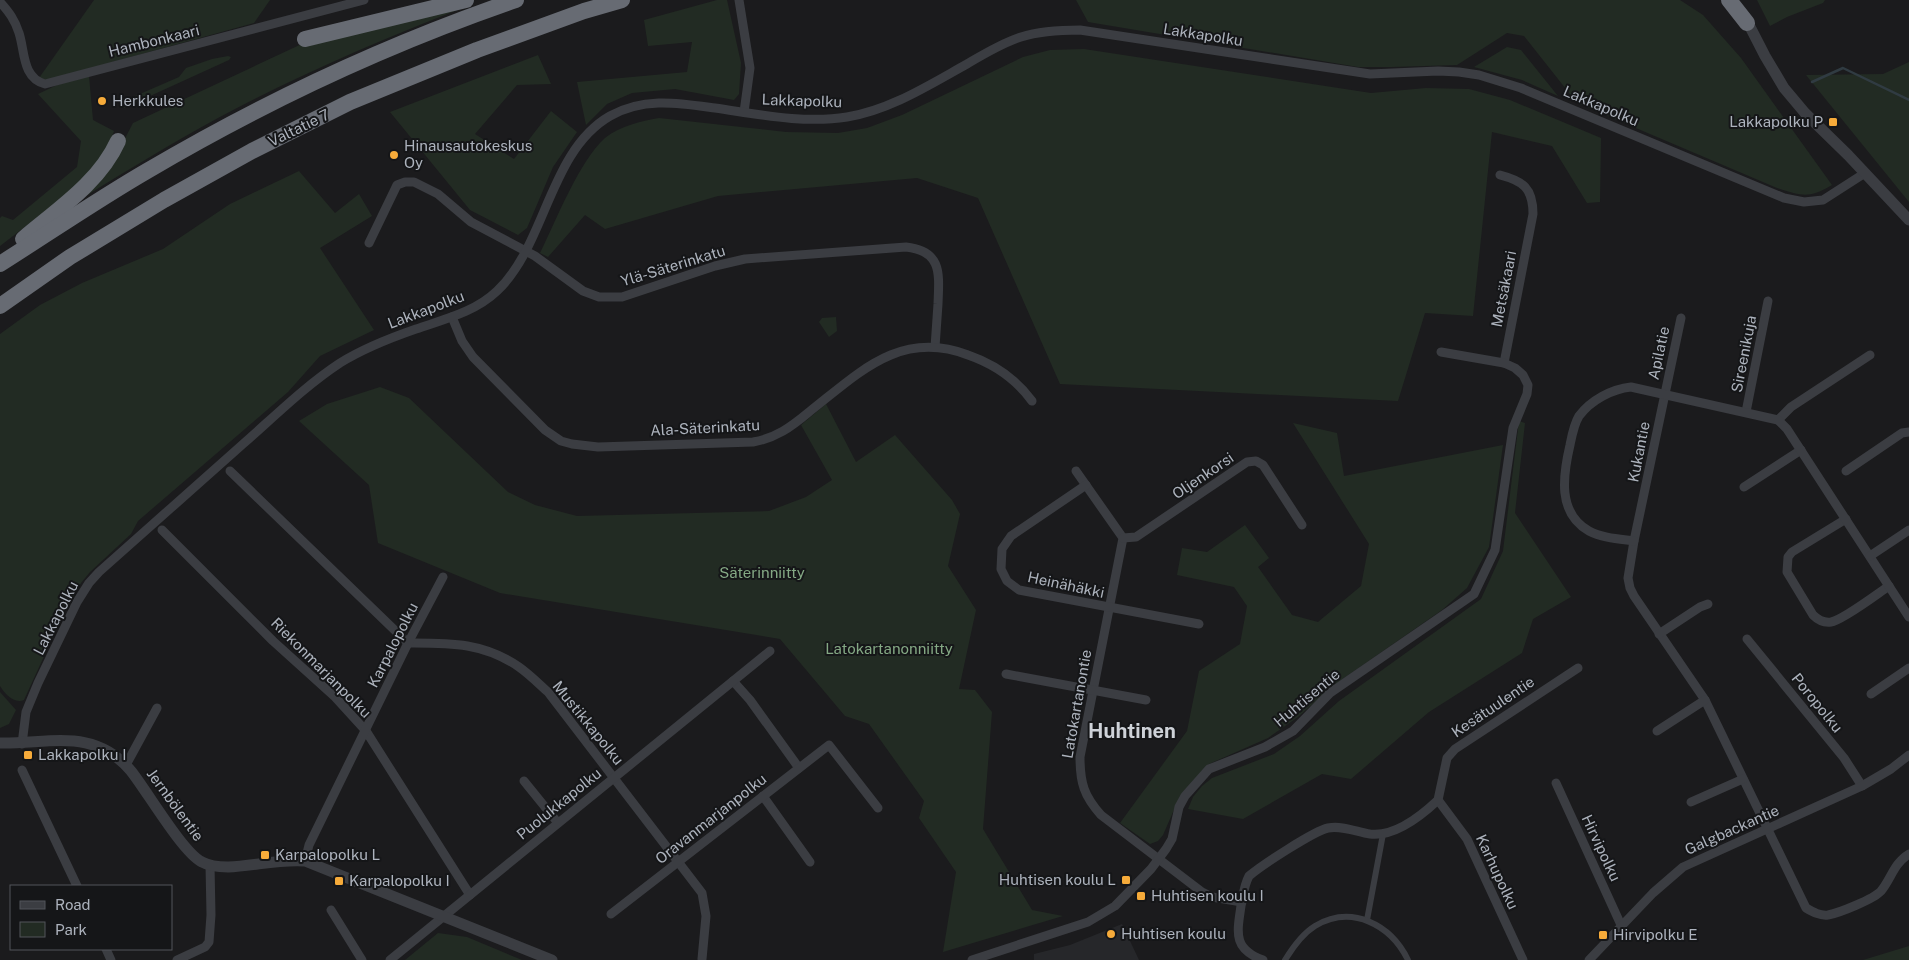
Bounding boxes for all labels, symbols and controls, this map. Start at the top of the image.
street label: Lakkapolku [1162,20,1244,49]
street label: Hambonkaari [107,21,201,60]
street label: Lakkapolku [1561,82,1642,129]
street label: Lakkapolku [761,91,843,110]
place label: Herkkules [112,92,183,109]
marker: Herkkules [96,95,108,107]
street label: Valtatie 7 [265,105,332,150]
place label: Lakkapolku P [1729,113,1823,130]
marker: Lakkapolku P [1827,116,1839,128]
place label: Hinausautokeskus Oy [404,137,532,171]
marker: Hinausautokeskus Oy [388,149,400,161]
street label: Ylä-Säterinkatu [619,242,727,289]
street label: Metsäkaari [1488,249,1519,329]
street label: Lakkapolku [385,287,466,332]
street label: Sireenikuja [1728,314,1759,394]
street label: Apilatie [1645,325,1672,381]
street label: Ala-Säterinkatu [650,416,760,439]
street label: Kukantie [1624,420,1653,484]
street label: Oljenkorsi [1169,449,1237,502]
park label: Säterinniitty [719,564,805,581]
street label: Heinähäkki [1026,568,1106,601]
street label: Lakkapolku [30,578,81,657]
street label: Karpalopolku [364,600,421,690]
street label: Riekonmarjanpolku [268,614,375,721]
park label: Latokartanonniitty [825,640,953,657]
street label: Latokartanontie [1059,648,1094,760]
street label: Huhtisentie [1270,665,1343,730]
street label: Poropolku [1788,670,1846,736]
street label: Kesätuulentie [1448,673,1537,741]
street label: Mustikkapolku [549,677,627,768]
district label: Huhtinen [1088,719,1176,743]
place label: Lakkapolku I [38,746,126,763]
marker: Lakkapolku I [22,749,34,761]
street label: Puolukkapolku [513,764,604,843]
street label: Jernbölentie [143,765,207,844]
street label: Oravanmarjanpolku [652,770,769,867]
street label: Galgbackantie [1682,801,1782,858]
street label: Hirvipolku [1579,812,1624,884]
street label: Karhupolku [1473,832,1522,912]
place label: Karpalopolku L [275,846,380,863]
marker: Karpalopolku L [259,849,271,861]
place label: Huhtisen koulu L [999,871,1116,888]
place label: Karpalopolku I [349,872,450,889]
marker: Huhtisen koulu L [1120,874,1132,886]
marker: Karpalopolku I [333,875,345,887]
legend [10,885,172,950]
place label: Huhtisen koulu I [1151,887,1264,904]
marker: Huhtisen koulu I [1135,890,1147,902]
text: Road [55,896,91,913]
text: Park [55,921,87,938]
place label: Huhtisen koulu [1121,925,1226,942]
place label: Hirvipolku E [1613,926,1698,943]
marker: Huhtisen koulu [1105,928,1117,940]
marker: Hirvipolku E [1597,929,1609,941]

